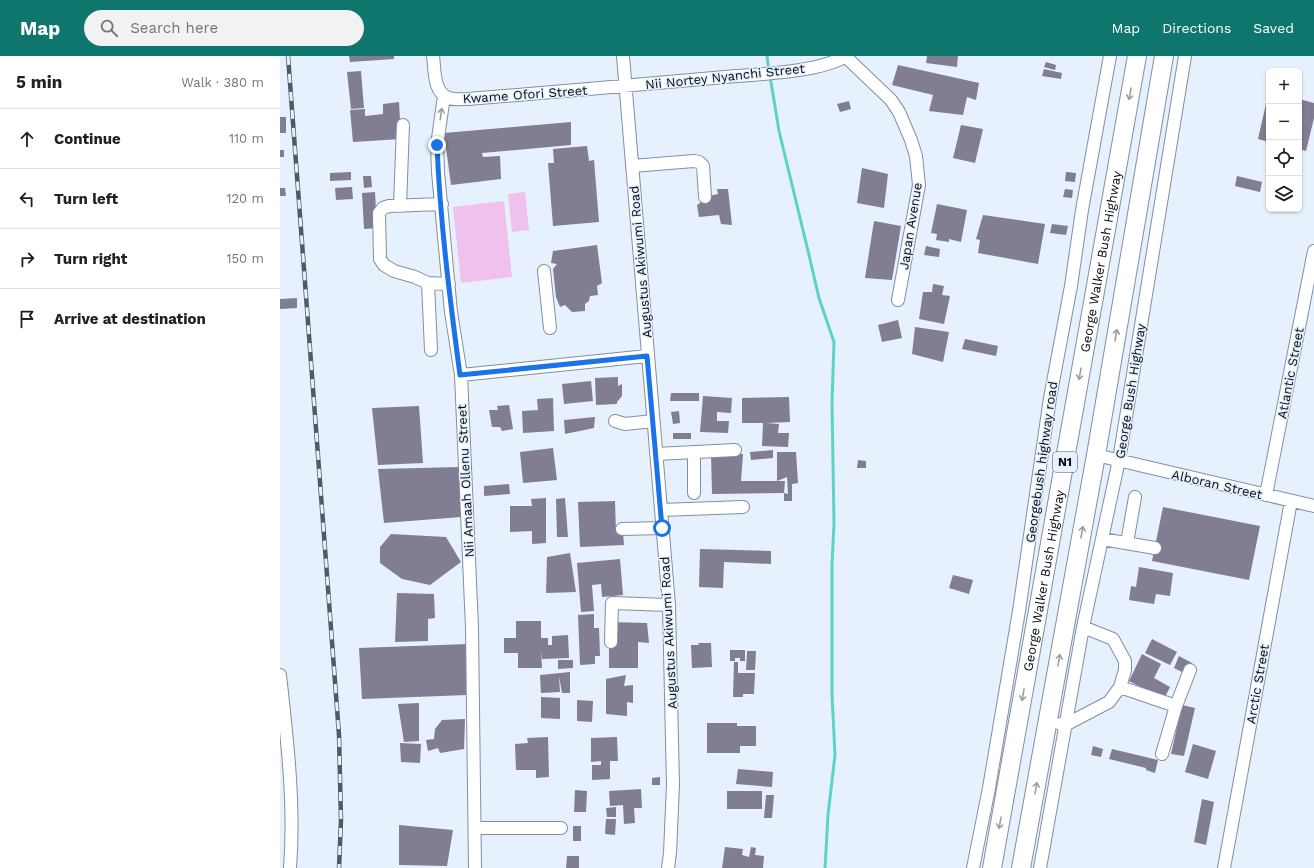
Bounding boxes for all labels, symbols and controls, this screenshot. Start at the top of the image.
search box [84,10,364,46]
text: Map [20,17,60,40]
icon: search [98,17,120,39]
text: Search here [130,19,218,37]
text: Map [1112,20,1140,36]
text: Directions [1162,20,1231,36]
text: Saved [1253,20,1294,36]
street label: Nii Nortey Nyanchi Street [645,61,806,92]
map controls [1266,68,1302,212]
button: + [1266,68,1302,104]
text: 5 min [16,72,62,92]
text: Walk · 380 m [181,75,264,90]
street label: Kwame Ofori Street [462,83,589,106]
one-way arrow [1126,88,1134,101]
button: − [1266,104,1302,140]
one-way arrow [438,108,445,121]
icon: ahead [16,128,38,150]
text: Continue [54,130,121,148]
text: 110 m [229,131,264,146]
route end [428,136,446,154]
button: locate [1266,140,1302,176]
street label: George Walker Bush Highway [1077,170,1124,354]
button: layers [1266,176,1302,212]
street label: Japan Avenue [896,181,925,271]
street label: Augustus Akiwumi Road [626,185,655,339]
icon: left [16,188,38,210]
text: Turn left [54,190,118,208]
text: 120 m [226,191,264,206]
icon: right [16,248,38,270]
text: Turn right [54,250,127,268]
text: 150 m [226,251,264,266]
icon: arrive [16,308,38,330]
text: Arrive at destination [54,310,206,328]
street label: George Bush Highway [1112,322,1149,460]
street label: Atlantic Street [1274,326,1307,420]
one-way arrow [1112,329,1120,342]
one-way arrow [1076,367,1084,380]
street label: Georgebush highway road [1023,380,1060,544]
street label: Nii Amaah Ollenu Street [454,403,477,558]
road number: N1 [1053,452,1077,472]
street label: Alboran Street [1170,467,1264,502]
street label: George Walker Bush Highway [1020,488,1067,672]
route start [653,519,671,537]
one-way arrow [1078,526,1086,539]
street label: Augustus Akiwumi Road [657,556,680,710]
street label: Arctic Street [1243,643,1272,725]
one-way arrow [1055,654,1063,667]
one-way arrow [1019,688,1027,701]
one-way arrow [1032,782,1040,795]
one-way arrow [996,816,1004,829]

